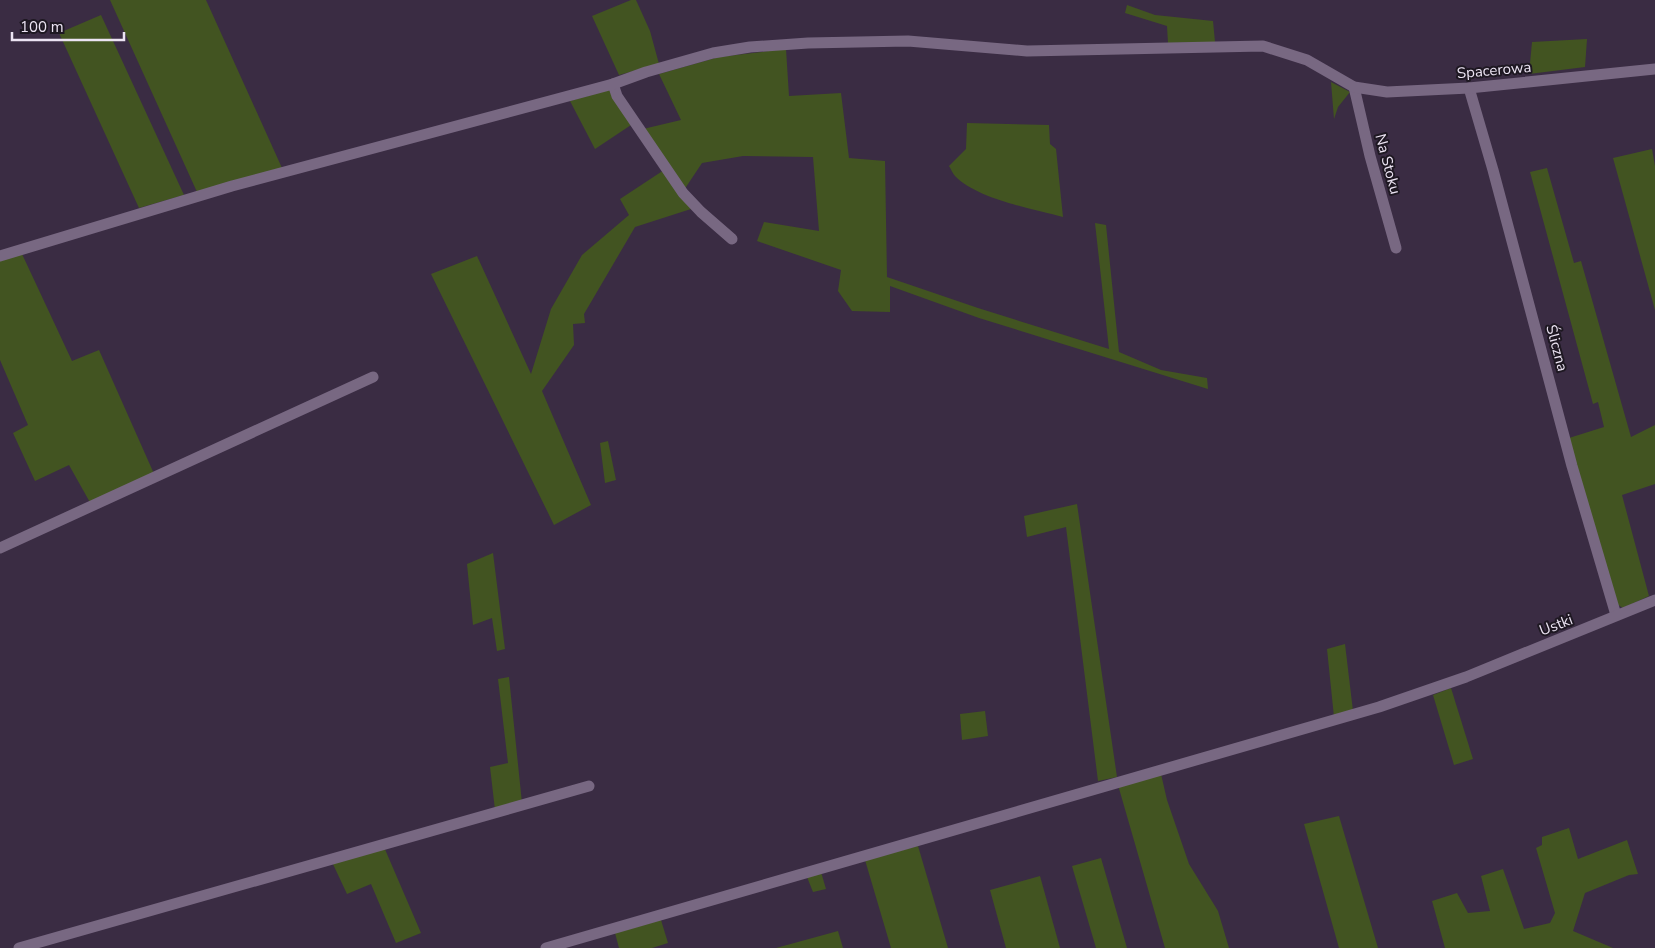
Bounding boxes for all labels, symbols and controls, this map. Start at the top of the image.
scale bar [12,10,125,42]
text: 100 m [20,17,64,37]
street label: Spacerowa [1456,57,1532,83]
street label: Na Stoku [1370,132,1406,196]
street label: Śliczna [1541,322,1574,374]
street label: Ustki [1536,610,1576,640]

